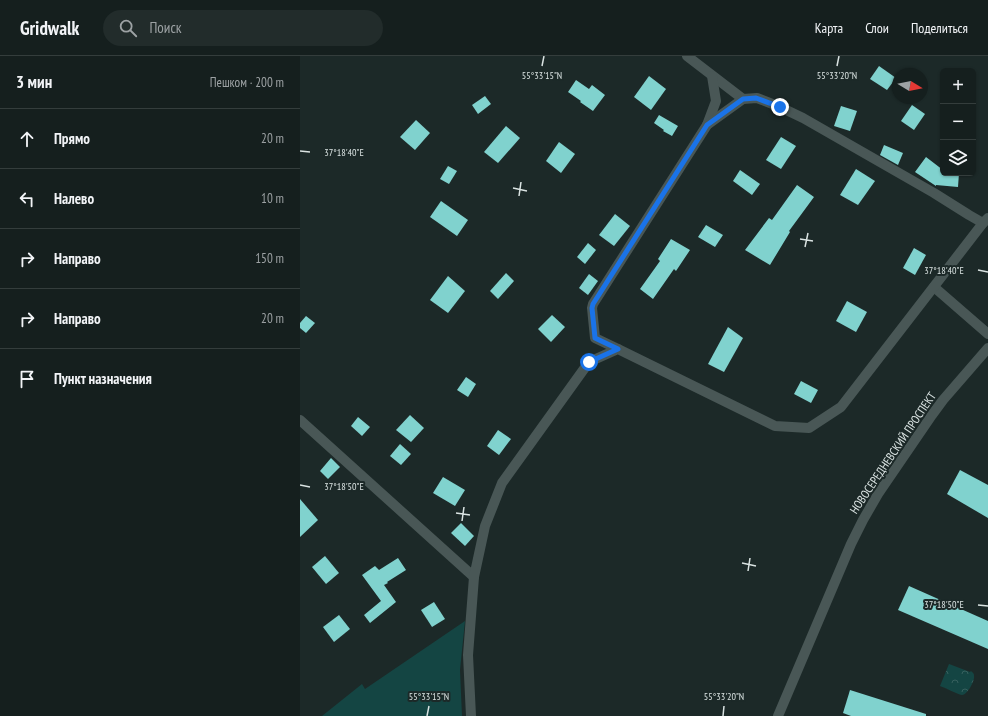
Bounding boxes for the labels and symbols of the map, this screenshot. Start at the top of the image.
north arrow [892,68,928,104]
text: 55°33'15"N [522,69,562,82]
text: 55°33'20"N [817,69,857,82]
route end [771,98,789,116]
text: 37°18'40"E [324,146,364,159]
text: 37°18'40"E [924,264,964,277]
route start [580,353,598,371]
street label: НОВОСЕРЕДНЕВСКИЙ ПРОСПЕКТ [846,389,939,516]
text: 37°18'50"E [324,480,364,493]
text: 37°18'50"E [924,598,964,611]
text: 55°33'15"N [409,690,449,703]
text: 55°33'20"N [704,690,744,703]

